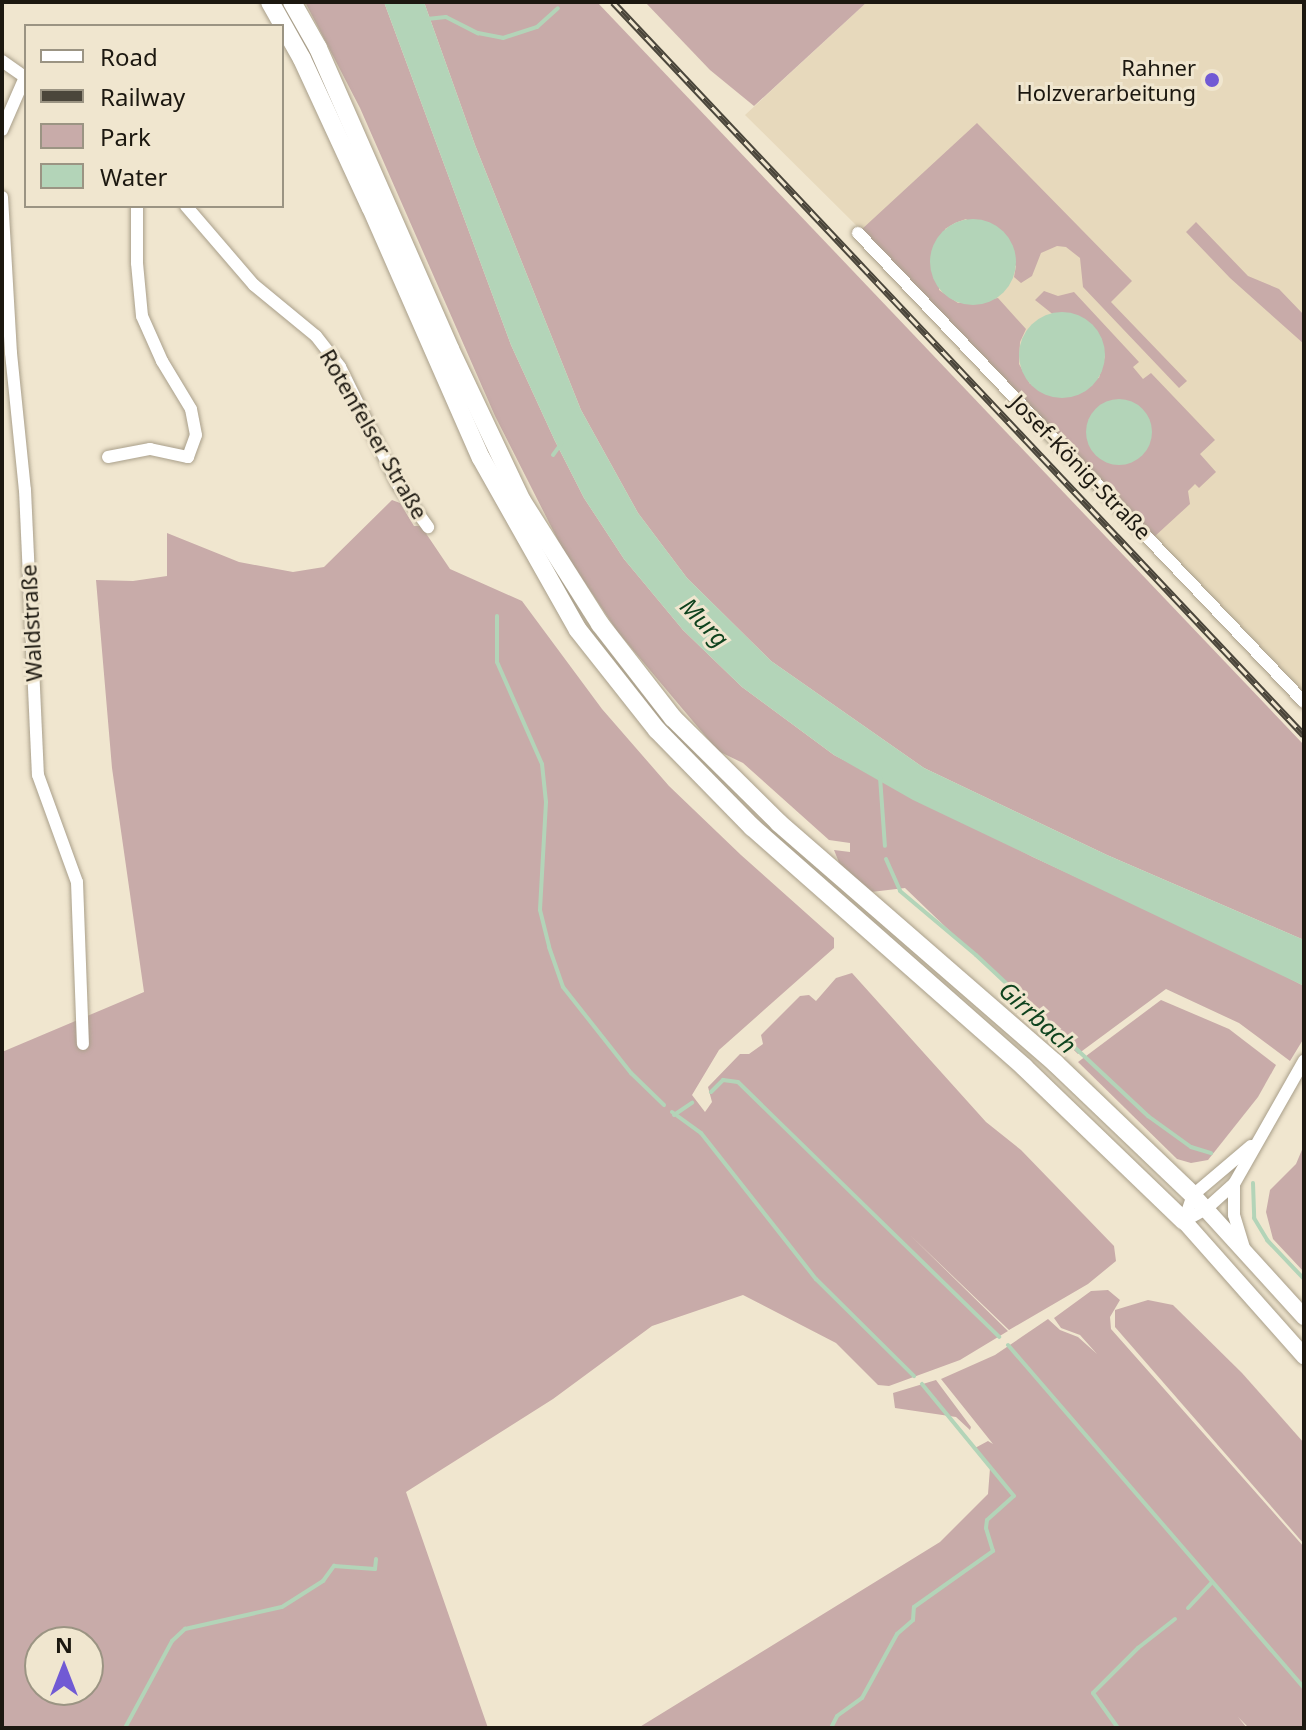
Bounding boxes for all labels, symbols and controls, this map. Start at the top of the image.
legend [24,24,284,208]
text: Road [100,40,158,73]
place label: Rahner Holzverarbeitung [1016,54,1196,106]
marker: Rahner Holzverarbeitung [1203,71,1221,89]
text: Railway [100,80,185,113]
text: Park [100,120,151,153]
text: Water [100,160,167,193]
street label: Rotenfelser Straße [315,344,433,524]
street label: Josef-König-Straße [1005,389,1157,545]
street label: Waldstraße [15,564,47,682]
water label: Murg [675,591,735,653]
water label: Girrbach [993,975,1083,1059]
north arrow [24,1626,104,1706]
text: N [55,1629,73,1659]

